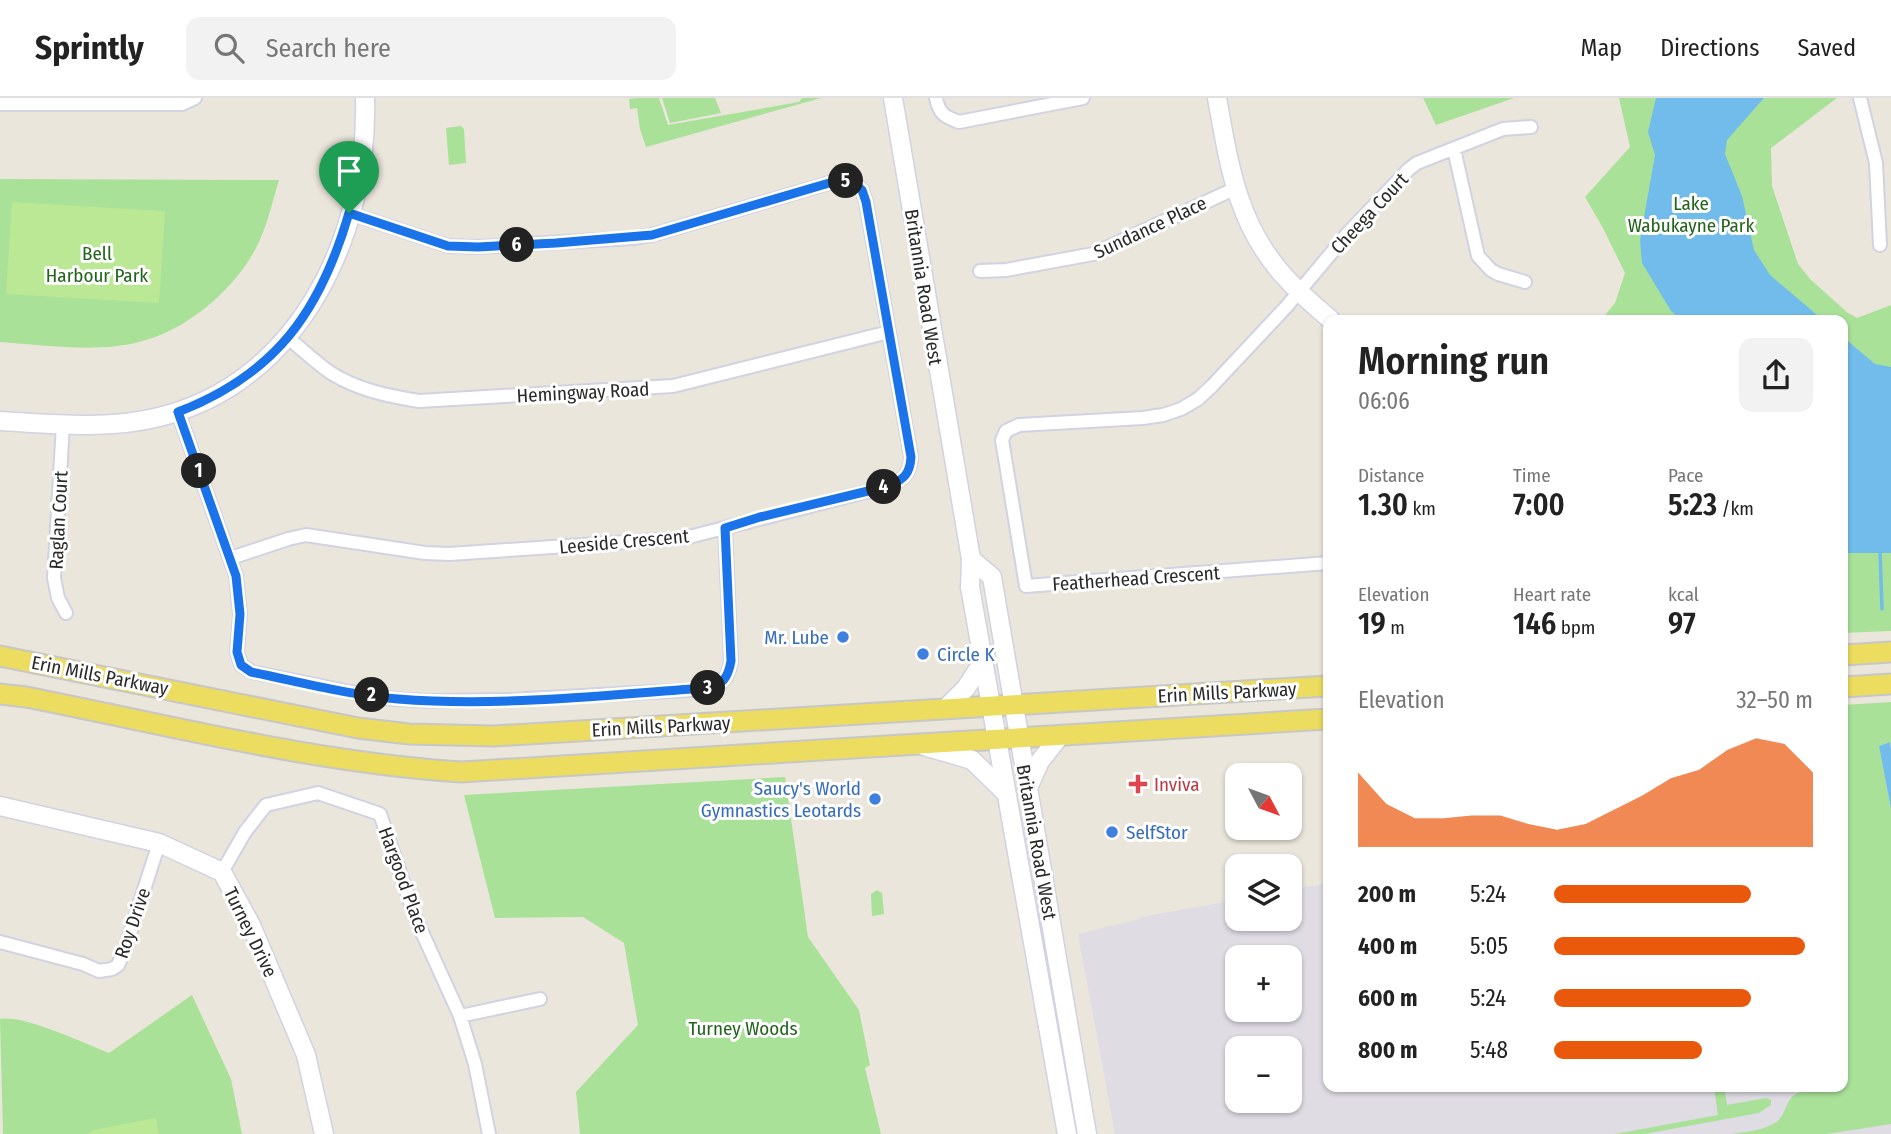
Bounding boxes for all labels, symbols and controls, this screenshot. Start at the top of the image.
search box [186,17,676,80]
text: Sprintly [35,28,144,68]
icon: search [210,29,248,67]
text: Search here [266,33,391,64]
text: Map [1581,34,1622,62]
text: Directions [1660,34,1759,62]
text: Saved [1797,34,1856,62]
pin [319,141,379,213]
icon: arrive [330,152,368,190]
pin: 5 [828,164,864,198]
street label: Cheega Court [1326,167,1413,259]
text: 5 [841,169,850,192]
street label: Sundance Place [1090,191,1210,264]
park label: Lake Wabukayne Park [1628,192,1754,237]
street label: Britannia Road West [900,208,947,367]
pin: 6 [500,228,534,262]
text: 6 [512,233,521,256]
park label: Bell Harbour Park [46,242,148,287]
text: Morning run [1358,338,1549,384]
button: share [1739,338,1813,412]
street label: Hemingway Road [516,378,650,407]
text: 06:06 [1358,387,1410,415]
pin: 1 [182,454,216,488]
text: 1 [194,459,203,482]
text: Distance [1358,464,1425,487]
text: Time [1513,464,1551,487]
text: Pace [1668,464,1703,487]
street label: Raglan Court [44,469,73,570]
pin: 4 [866,470,902,504]
text: 4 [879,475,888,498]
text: 1.30 [1358,487,1408,523]
text: 7:00 [1513,487,1565,523]
text: 5:23 [1668,487,1717,523]
text: km [1408,497,1436,520]
text: /km [1717,497,1754,520]
street label: Leeside Crescent [558,524,691,559]
street label: Featherhead Crescent [1051,561,1221,596]
text: Elevation [1358,583,1430,606]
text: Heart rate [1513,583,1591,606]
text: kcal [1668,583,1699,606]
text: 19 [1358,606,1386,642]
text: 146 [1513,606,1556,642]
text: 97 [1668,606,1696,642]
text: m [1386,616,1405,639]
text: bpm [1556,616,1595,639]
place label: Mr. Lube [764,626,829,649]
marker: Mr. Lube [835,629,851,645]
place label: Circle K [937,643,995,666]
marker: Circle K [915,646,931,662]
street label: Erin Mills Parkway [30,651,171,700]
pin: 3 [690,670,726,706]
text: 3 [703,676,712,699]
street label: Erin Mills Parkway [1157,677,1298,708]
pin: 2 [354,678,390,712]
text: 2 [367,683,376,706]
text: Elevation [1358,686,1445,714]
text: 32–50 m [1736,686,1813,714]
street label: Erin Mills Parkway [591,711,732,742]
street label: Britannia Road West [1012,763,1062,922]
north arrow [1225,763,1302,840]
map controls [1225,763,1302,1113]
place label: Inviva [1154,773,1200,796]
marker: Inviva [1128,774,1148,794]
place label: Saucy's World Gymnastics Leotards [701,777,861,822]
marker: Saucy's World Gymnastics Leotards [867,791,883,807]
place label: SelfStor [1126,821,1188,844]
street label: Hargood Place [374,824,433,937]
marker: SelfStor [1104,824,1120,840]
button: layers [1225,854,1302,931]
text: 200 m [1358,880,1416,908]
text: 5:24 [1470,880,1506,908]
street label: Turney Drive [219,884,282,981]
street label: Roy Drive [110,885,155,961]
text: 400 m [1358,932,1417,960]
text: 5:05 [1470,932,1508,960]
button: + [1225,945,1302,1022]
text: 600 m [1358,984,1417,1012]
text: 5:24 [1470,984,1506,1012]
park label: Turney Woods [688,1017,798,1040]
button: − [1225,1036,1302,1113]
text: 800 m [1358,1036,1418,1064]
text: 5:48 [1470,1036,1508,1064]

